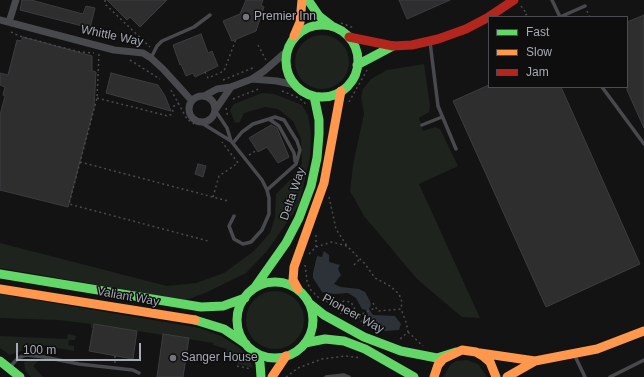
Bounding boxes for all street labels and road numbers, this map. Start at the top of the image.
street label: Whittle Way [79,22,145,50]
street label: Delta Way [277,166,309,222]
street label: Valiant Way [96,284,160,310]
street label: Pioneer Way [320,291,386,337]

